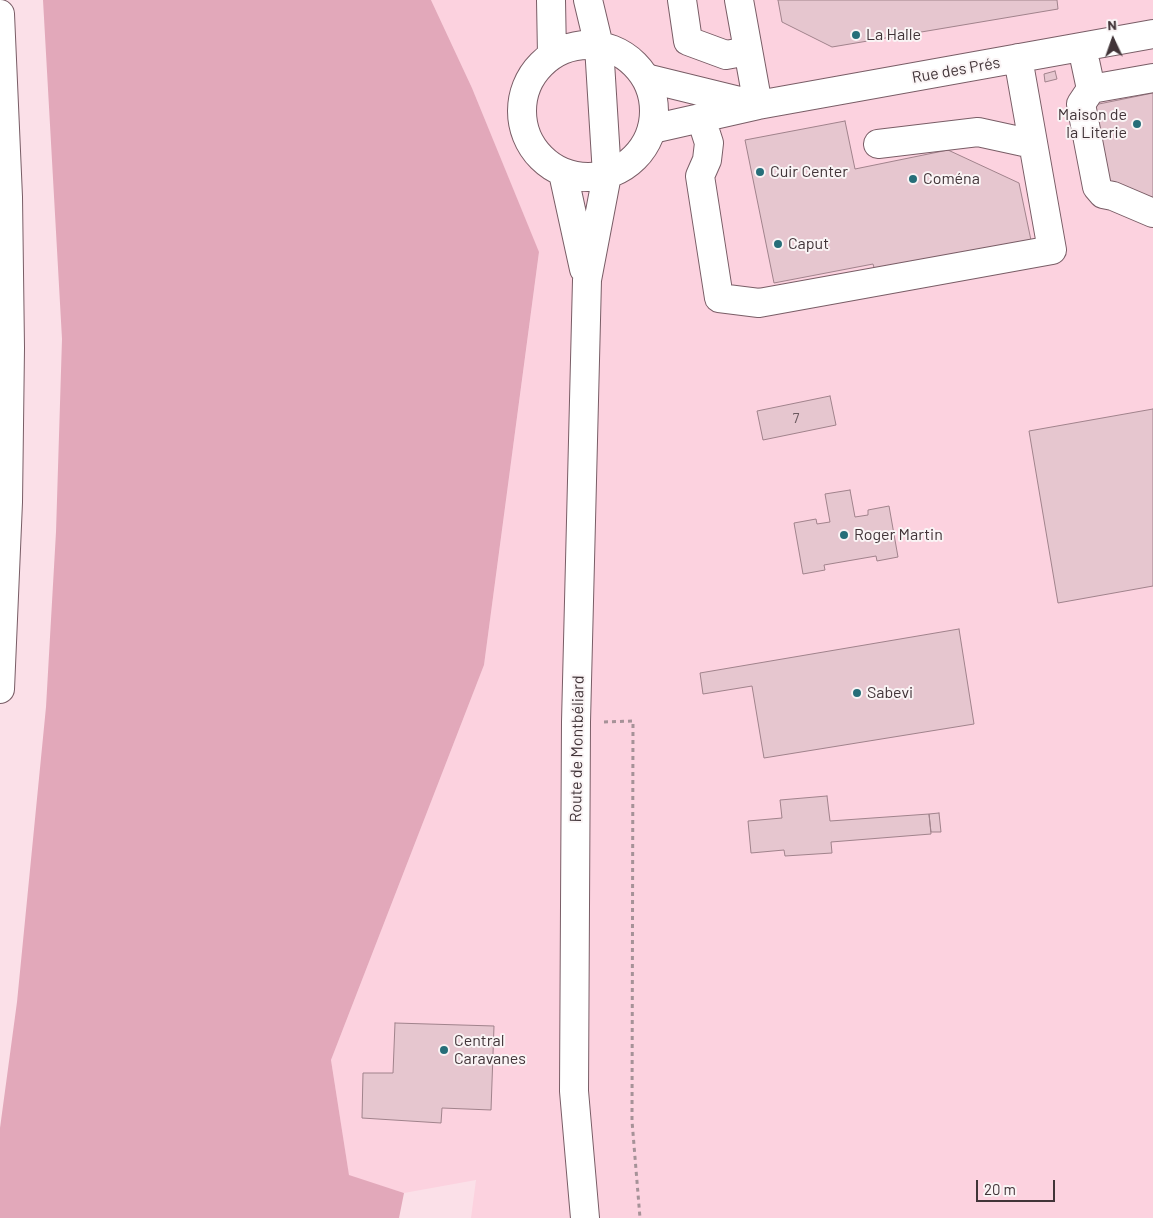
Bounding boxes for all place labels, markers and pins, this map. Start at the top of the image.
place label: La Halle [866,25,921,45]
marker: La Halle [850,29,862,41]
place label: Maison de la Literie [1058,105,1127,143]
marker: Maison de la Literie [1131,118,1143,130]
place label: Cuir Center [770,162,848,182]
marker: Cuir Center [754,166,766,178]
place label: Coména [923,169,980,189]
marker: Coména [907,173,919,185]
place label: Caput [788,234,829,254]
marker: Caput [772,238,784,250]
place label: Roger Martin [854,525,943,545]
marker: Roger Martin [838,529,850,541]
place label: Sabevi [867,683,913,703]
marker: Sabevi [851,687,863,699]
place label: Central Caravanes [454,1031,526,1069]
marker: Central Caravanes [438,1044,450,1056]

